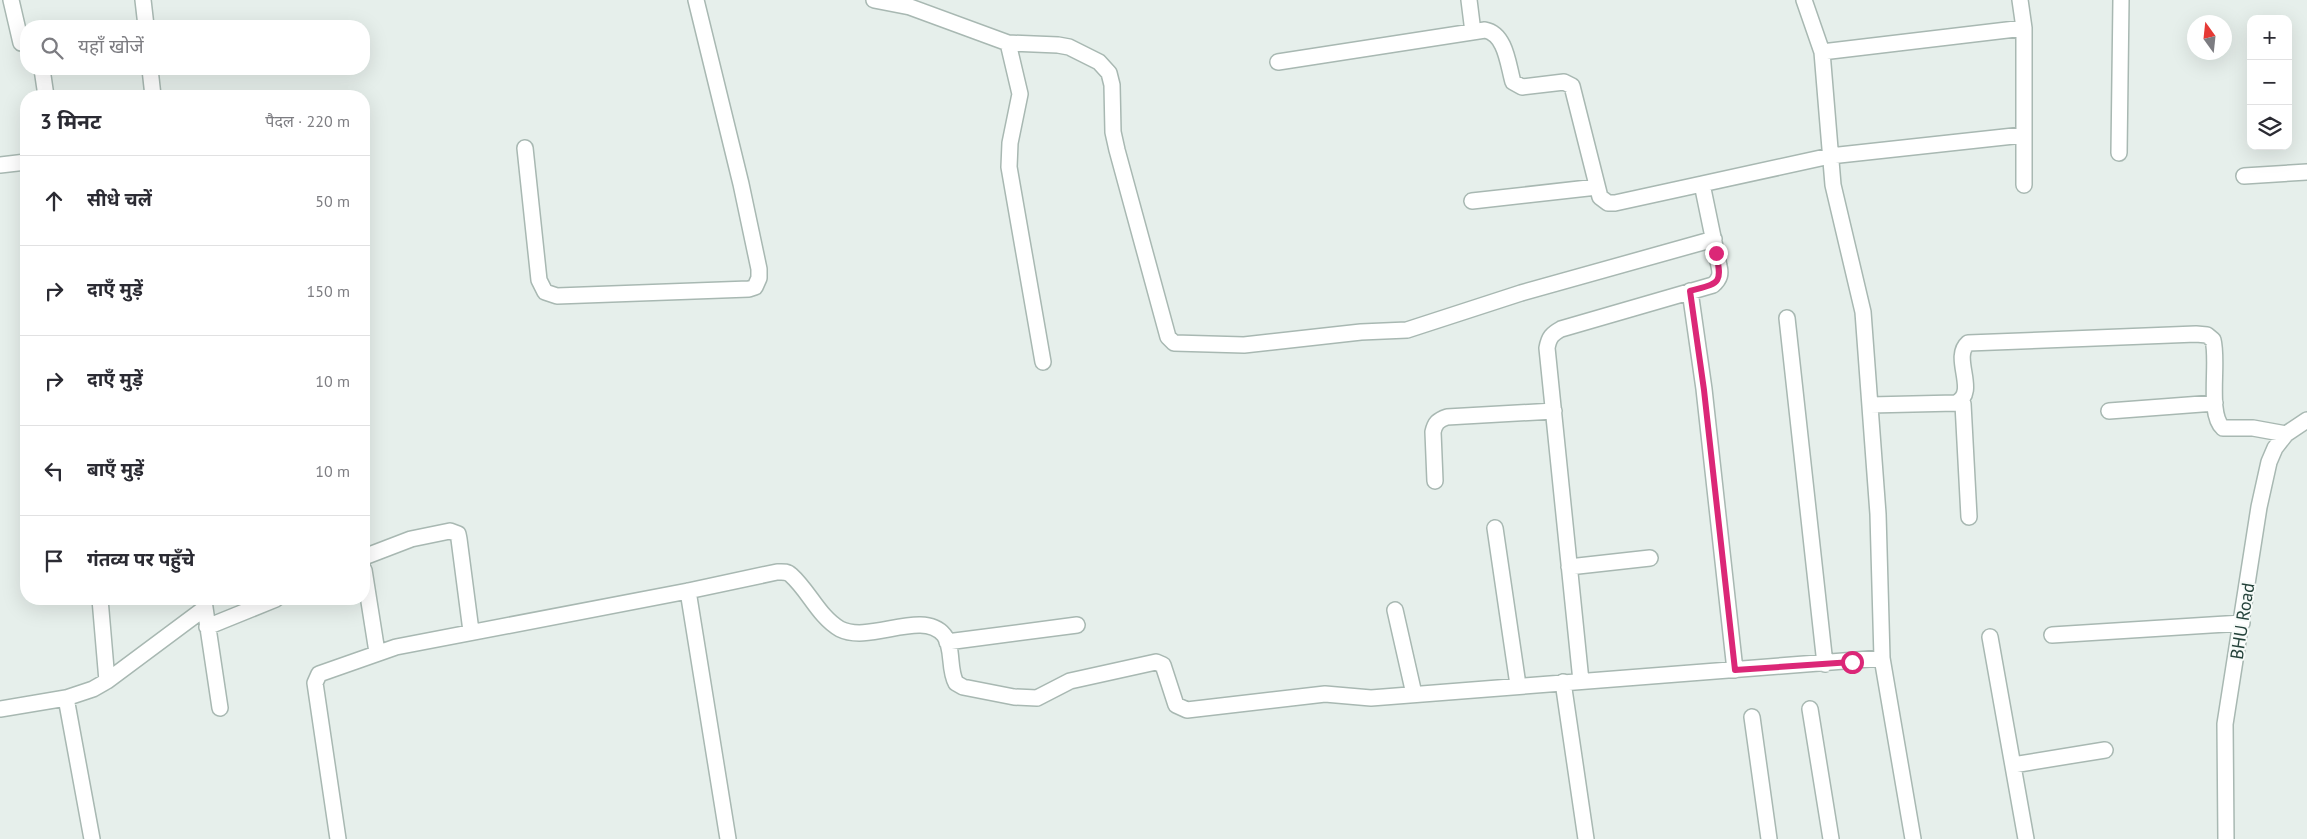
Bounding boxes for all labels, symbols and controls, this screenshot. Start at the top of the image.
north arrow [2187,15,2232,60]
map controls [2247,15,2292,150]
button: + [2247,15,2292,60]
search box [20,20,370,75]
icon: search [38,34,66,62]
text: यहाँ खोजें [78,34,144,58]
button: − [2247,60,2292,105]
button: layers [2247,105,2292,150]
text: 3 मिनट [40,108,101,135]
text: पैदल · 220 m [265,111,350,131]
icon: ahead [40,187,68,215]
text: सीधे चलें [87,187,152,211]
text: 50 m [315,191,350,211]
route end [1705,242,1728,265]
icon: right [40,277,68,305]
text: दाएँ मुड़ें [87,277,143,301]
text: 150 m [307,281,350,301]
icon: right [40,367,68,395]
text: दाएँ मुड़ें [87,367,143,391]
text: 10 m [315,371,350,391]
icon: left [40,457,68,485]
text: बाएँ मुड़ें [87,457,144,481]
text: 10 m [315,461,350,481]
icon: arrive [40,547,68,575]
text: गंतव्य पर पहुँचे [87,547,194,571]
street label: BHU Road [2225,581,2259,661]
route start [1841,651,1864,674]

